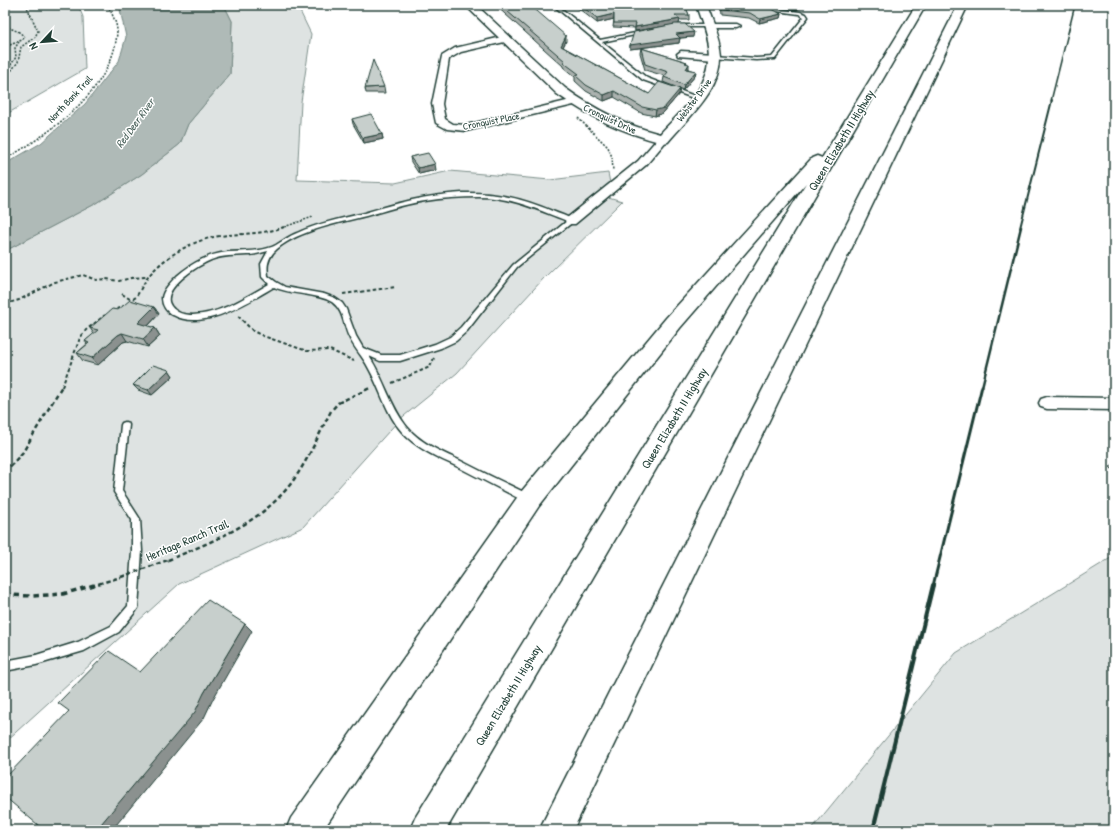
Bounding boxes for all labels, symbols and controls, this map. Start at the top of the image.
north arrow [22,22,62,62]
text: N [25,41,41,52]
street label: North Bank Trail [45,72,96,126]
street label: Webster Drive [674,76,714,124]
street label: Queen Elizabeth II Highway [804,86,878,194]
water label: Red Deer River [112,94,159,150]
street label: Cronquist Drive [581,101,639,137]
street label: Cronquist Place [461,109,521,133]
street label: Queen Elizabeth II Highway [637,364,711,472]
street label: Heritage Ranch Trail [143,515,232,565]
street label: Queen Elizabeth II Highway [471,641,545,749]

